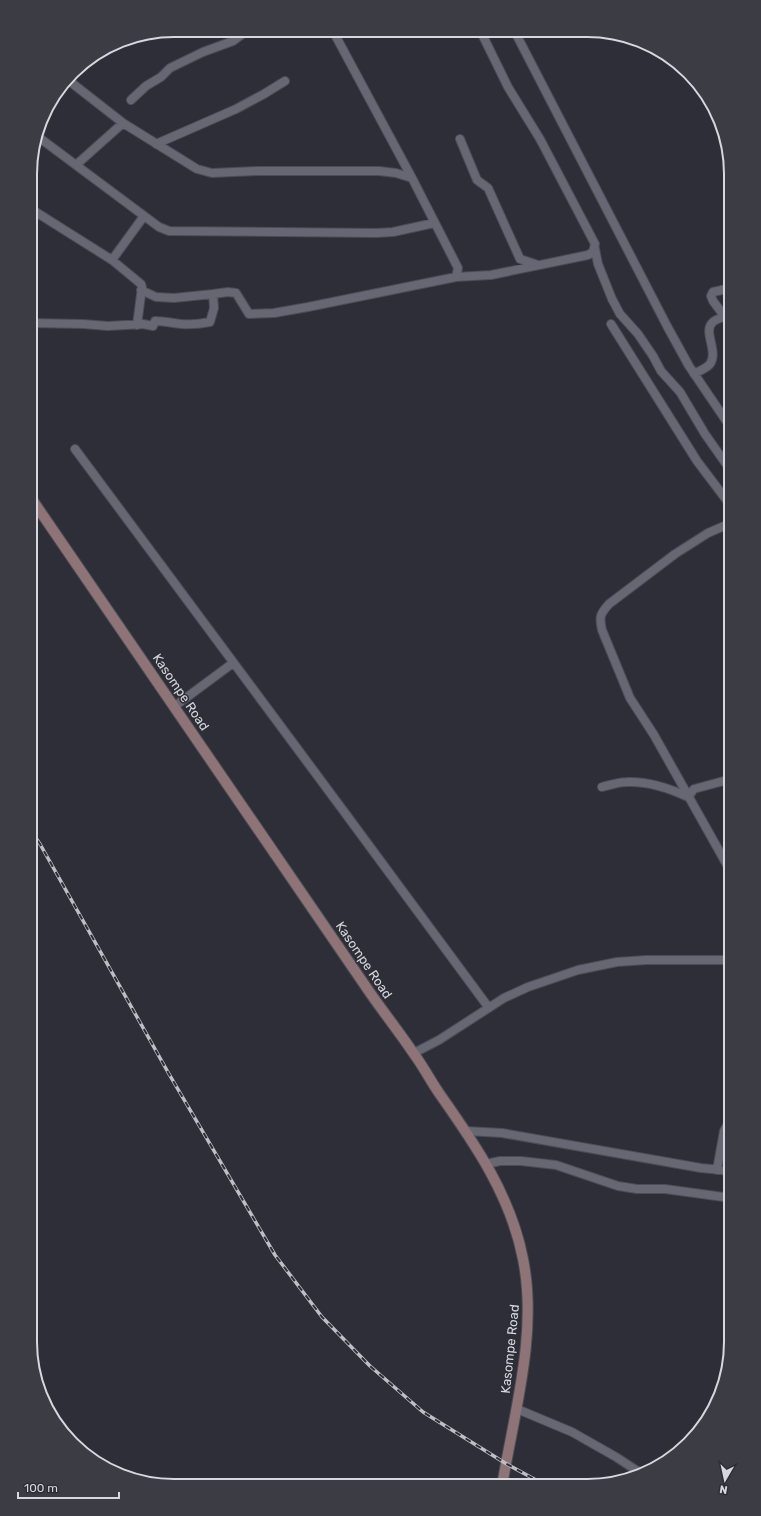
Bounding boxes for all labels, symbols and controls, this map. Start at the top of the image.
street label: Kasompe Road [150,651,212,733]
street label: Kasompe Road [333,919,395,1001]
street label: Kasompe Road [498,1304,522,1394]
north arrow [705,1460,745,1500]
scale bar [18,1474,119,1500]
text: 100 m [24,1481,58,1495]
text: N [719,1482,728,1496]

